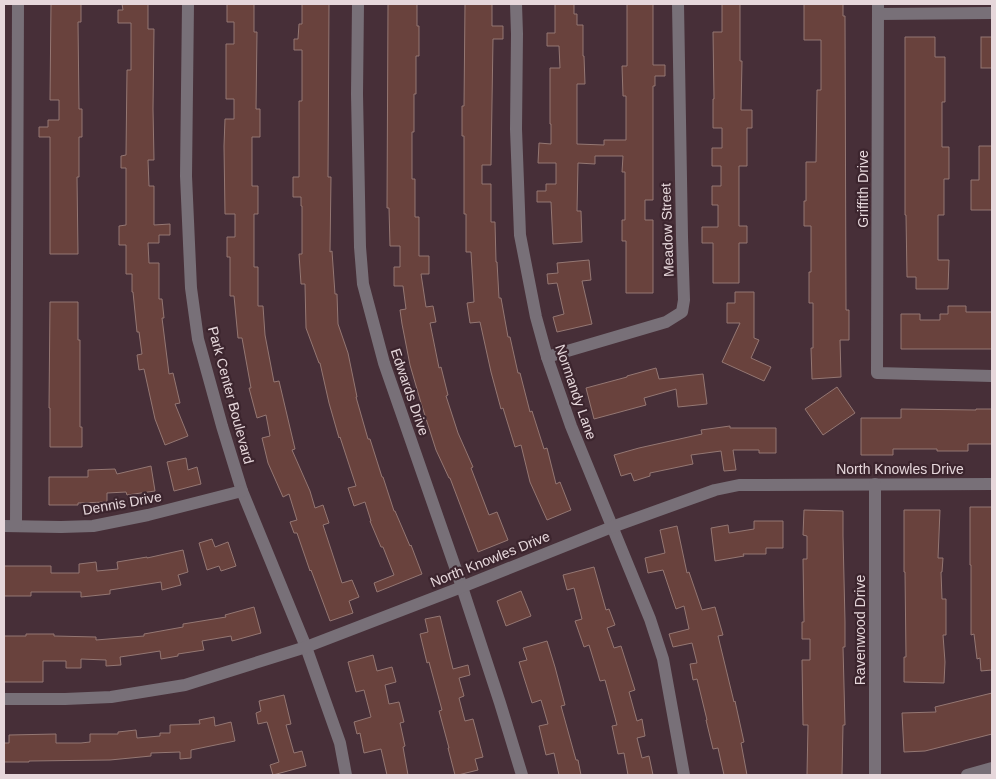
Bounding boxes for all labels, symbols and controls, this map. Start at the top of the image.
street label: Griffith Drive [855,150,871,228]
street label: Meadow Street [657,183,677,277]
street label: Park Center Boulevard [205,325,257,465]
street label: Normandy Lane [552,342,600,442]
street label: Edwards Drive [388,346,432,438]
street label: North Knowles Drive [836,461,964,477]
street label: Dennis Drive [81,488,163,518]
street label: North Knowles Drive [428,528,552,590]
street label: Ravenwood Drive [852,575,868,685]

